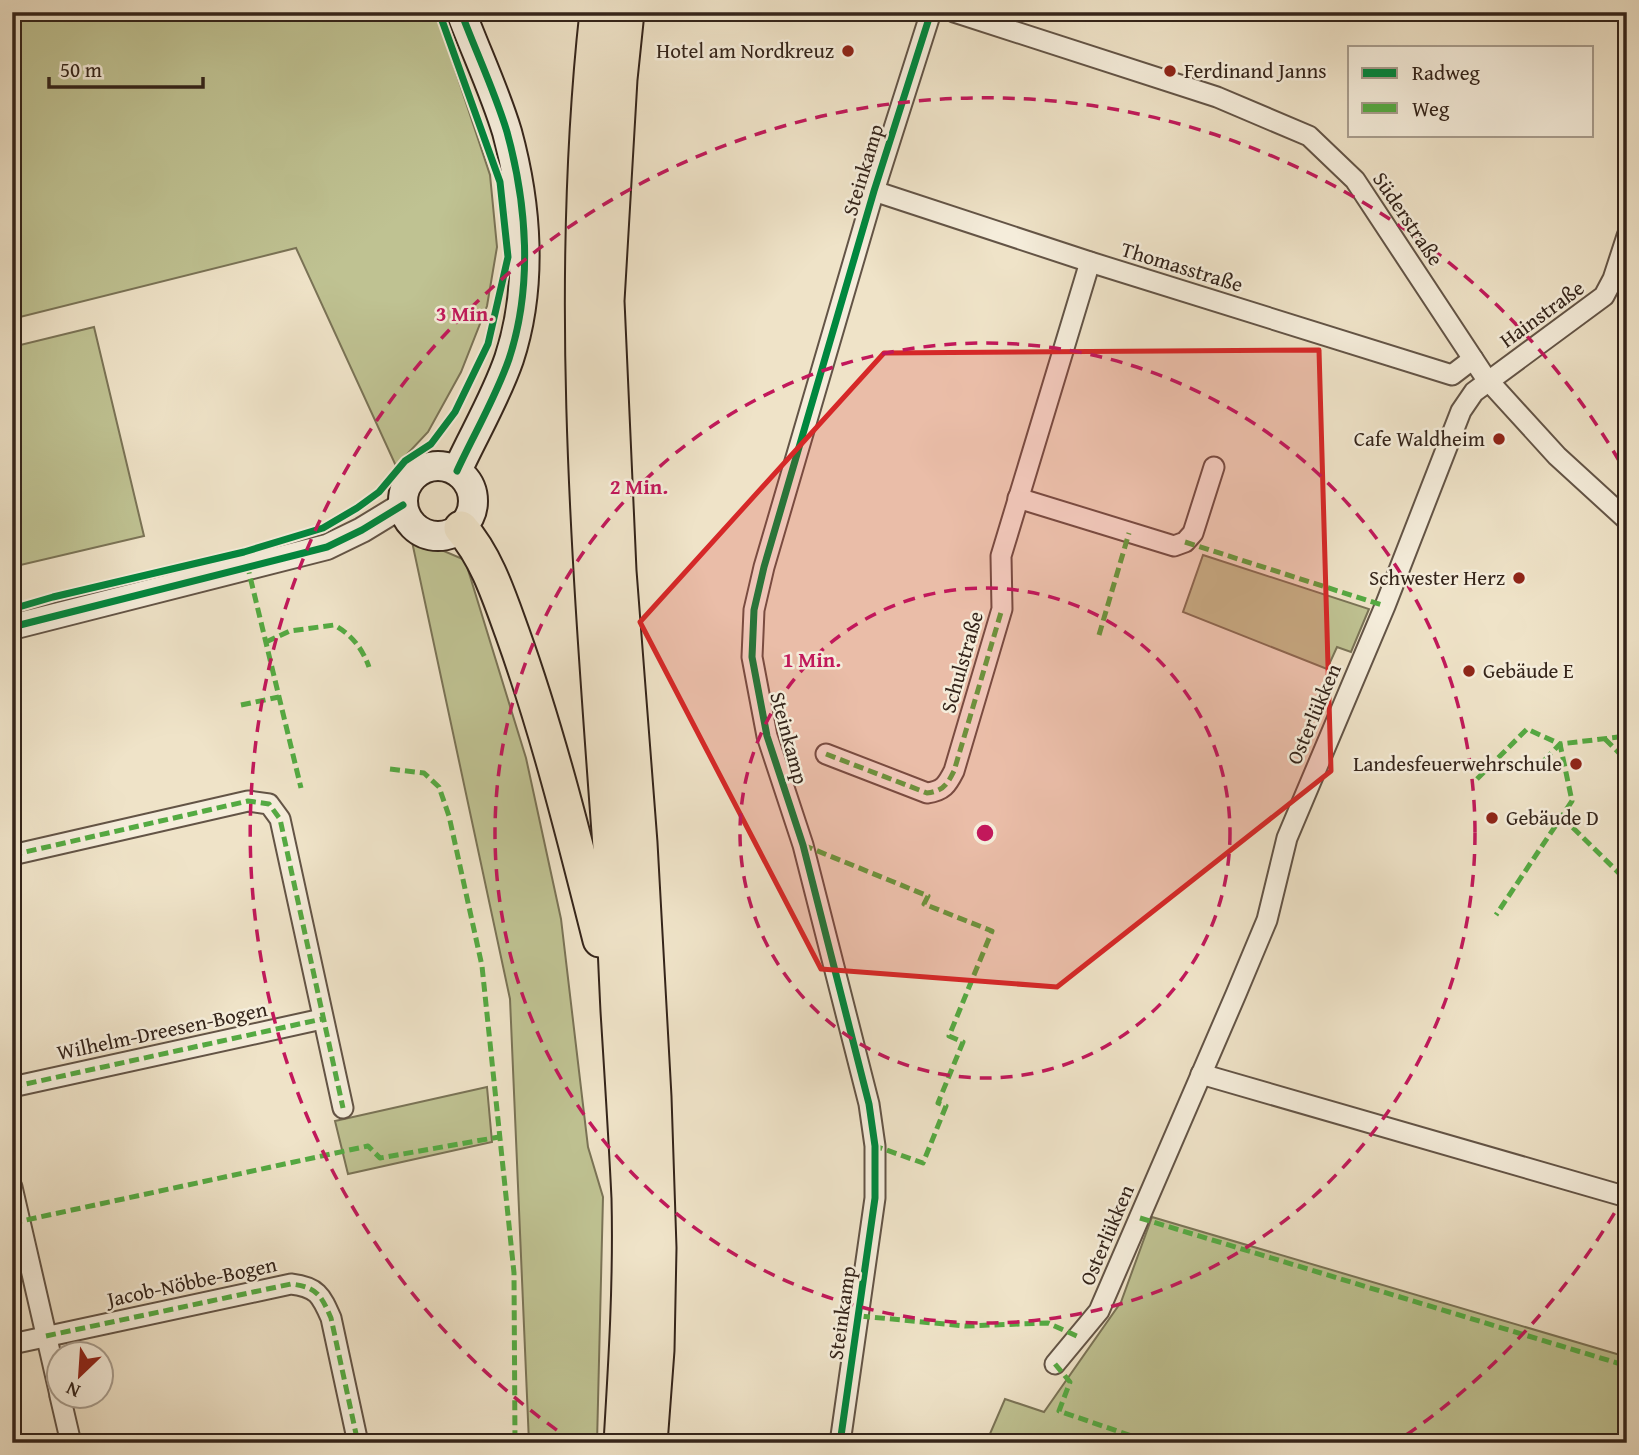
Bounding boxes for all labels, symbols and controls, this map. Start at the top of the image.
place label: Hotel am Nordkreuz [656,35,834,66]
marker: Hotel am Nordkreuz [840,43,856,59]
scale bar [49,46,203,90]
legend [1348,46,1594,136]
text: 50 m [60,54,102,85]
place label: Ferdinand Janns [1184,55,1327,86]
text: Radweg [1412,57,1481,88]
marker: Ferdinand Janns [1162,63,1178,79]
text: Weg [1412,93,1450,124]
street label: Steinkamp [834,120,891,219]
street label: Süderstraße [1365,165,1451,272]
street label: Thomasstraße [1117,233,1247,300]
street label: Hainstraße [1493,272,1591,355]
text: 3 Min. [436,298,494,329]
place label: Cafe Waldheim [1354,423,1485,454]
marker: Cafe Waldheim [1491,431,1507,447]
text: 2 Min. [610,471,668,502]
place label: Schwester Herz [1369,562,1505,593]
marker: Schwester Herz [1511,570,1527,586]
street label: Schulstraße [932,607,991,716]
text: 1 Min. [783,644,841,675]
place label: Gebäude E [1483,655,1574,686]
street label: Osterlükken [1278,658,1349,769]
marker: Gebäude E [1461,663,1477,679]
street label: Steinkamp [762,688,817,787]
place label: Landesfeuerwehrschule [1353,748,1562,779]
marker: Landesfeuerwehrschule [1568,756,1584,772]
place label: Gebäude D [1506,802,1599,833]
marker: Gebäude D [1484,810,1500,826]
centre of rings [973,821,997,845]
street label: Wilhelm-Dreesen-Bogen [54,993,270,1068]
street label: Osterlükken [1071,1179,1142,1290]
street label: Jacob-Nöbbe-Bogen [101,1248,280,1315]
street label: Steinkamp [820,1264,863,1362]
north arrow [46,1340,116,1410]
text: N [61,1375,84,1406]

